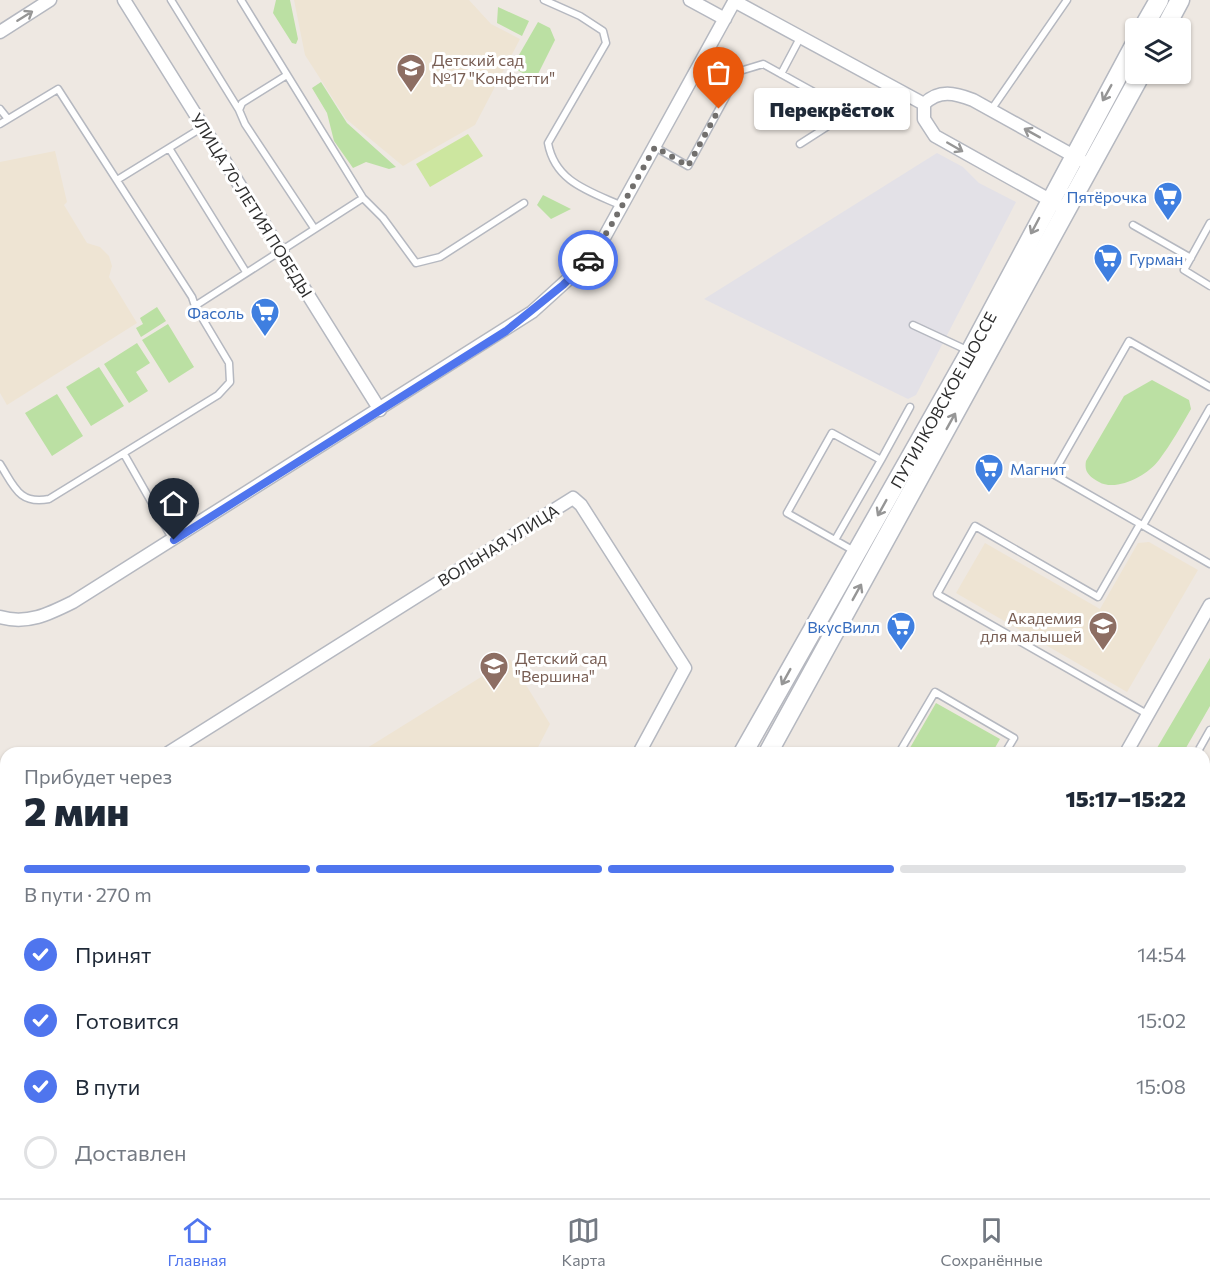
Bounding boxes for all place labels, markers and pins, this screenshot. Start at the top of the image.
pin [693,47,744,109]
place label: Детский сад №17 "Конфетти" [432,50,555,87]
school or university icon: Детский сад №17 "Конфетти" [395,52,427,94]
callout: Перекрёсток [755,88,911,130]
supermarket icon: Пятёрочка [1152,180,1184,222]
place label: Пятёрочка [1067,187,1147,206]
supermarket icon: Гурман [1092,242,1124,284]
place label: Гурман [1129,249,1183,268]
supermarket icon: Фасоль [249,296,281,338]
place label: Фасоль [187,303,244,322]
supermarket icon: Магнит [973,452,1005,494]
place label: Магнит [1010,459,1067,478]
pin [148,478,199,540]
place label: Академия для малышей [980,608,1082,645]
supermarket icon: ВкусВилл [885,610,917,652]
school or university icon: Академия для малышей [1087,610,1119,652]
place label: ВкусВилл [807,617,880,636]
place label: Детский сад "Вершина" [515,648,607,685]
school or university icon: Детский сад "Вершина" [478,650,510,692]

